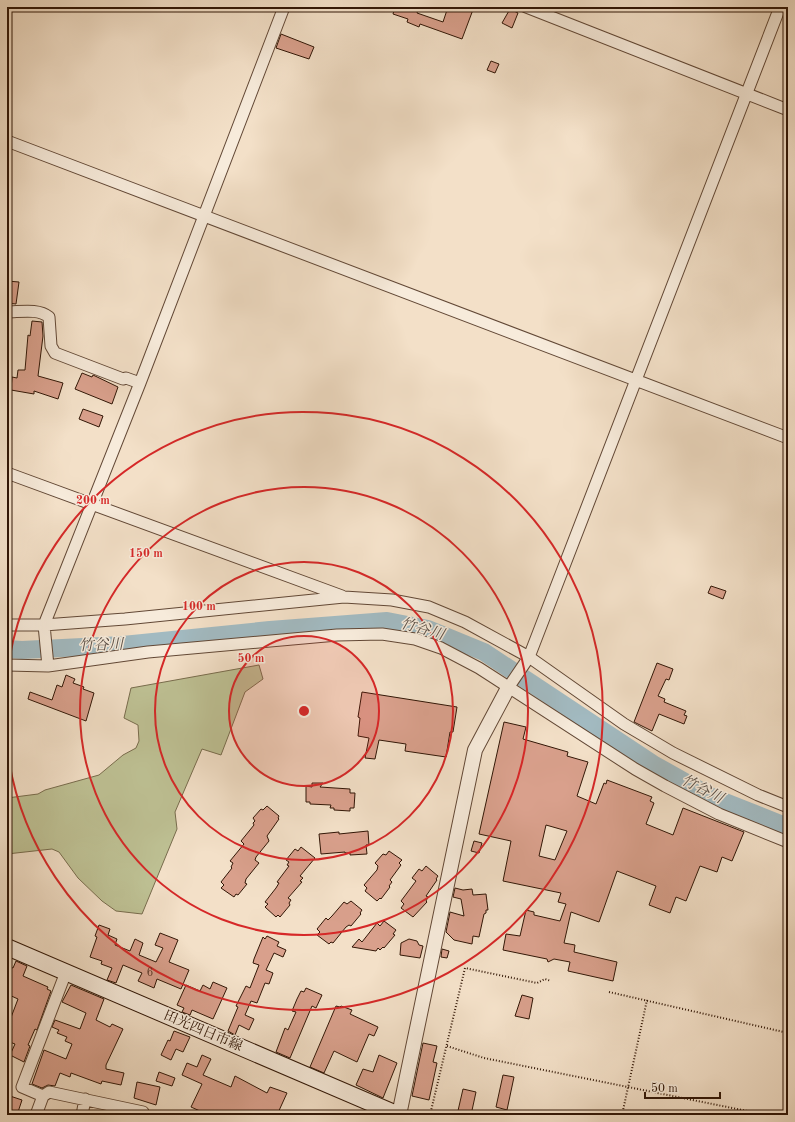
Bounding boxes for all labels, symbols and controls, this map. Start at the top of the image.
text: 200 m [76,495,110,507]
text: 150 m [129,547,163,560]
text: 100 m [182,601,216,613]
water label: 竹谷川 [398,615,448,644]
water label: 竹谷川 [78,636,126,654]
text: 50 m [238,652,265,665]
centre of rings [297,704,311,718]
water label: 竹谷川 [679,771,728,808]
house number: 6 [147,967,154,979]
street label: 田光四日市線 [162,1007,245,1054]
scale bar [645,1074,720,1100]
text: 50 m [651,1082,678,1095]

